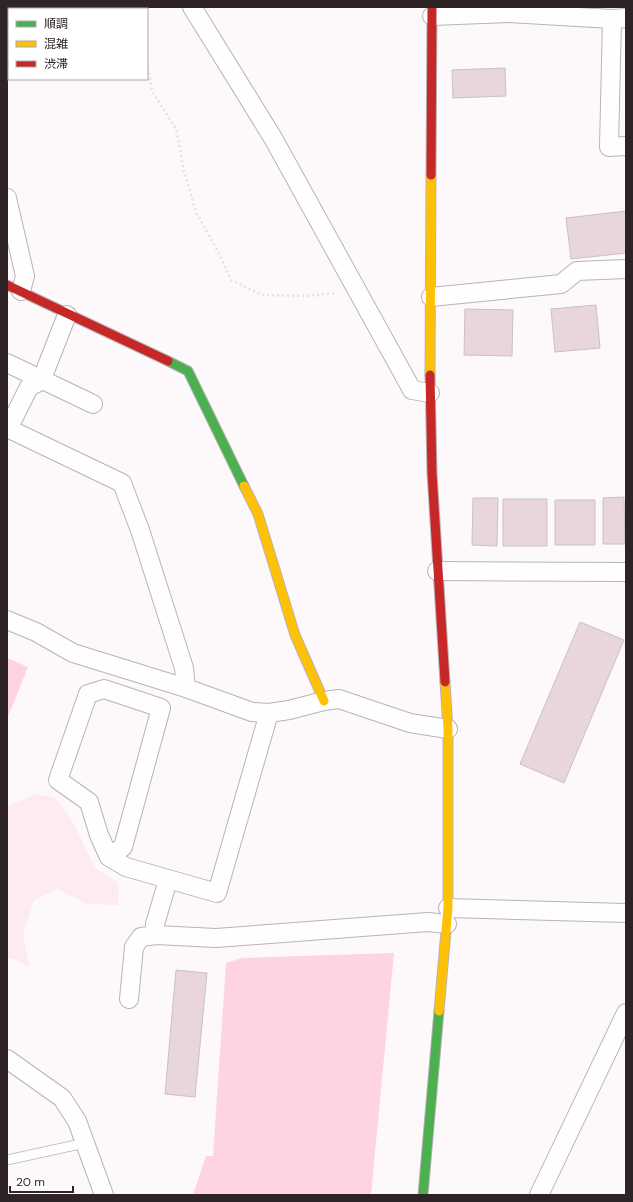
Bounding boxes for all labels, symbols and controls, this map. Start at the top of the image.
legend [8,8,148,80]
text: 順調 [44,16,68,32]
text: 混雑 [44,36,68,52]
text: 渋滞 [44,56,68,72]
scale bar [10,1168,73,1194]
text: 20 m [16,1174,45,1190]

